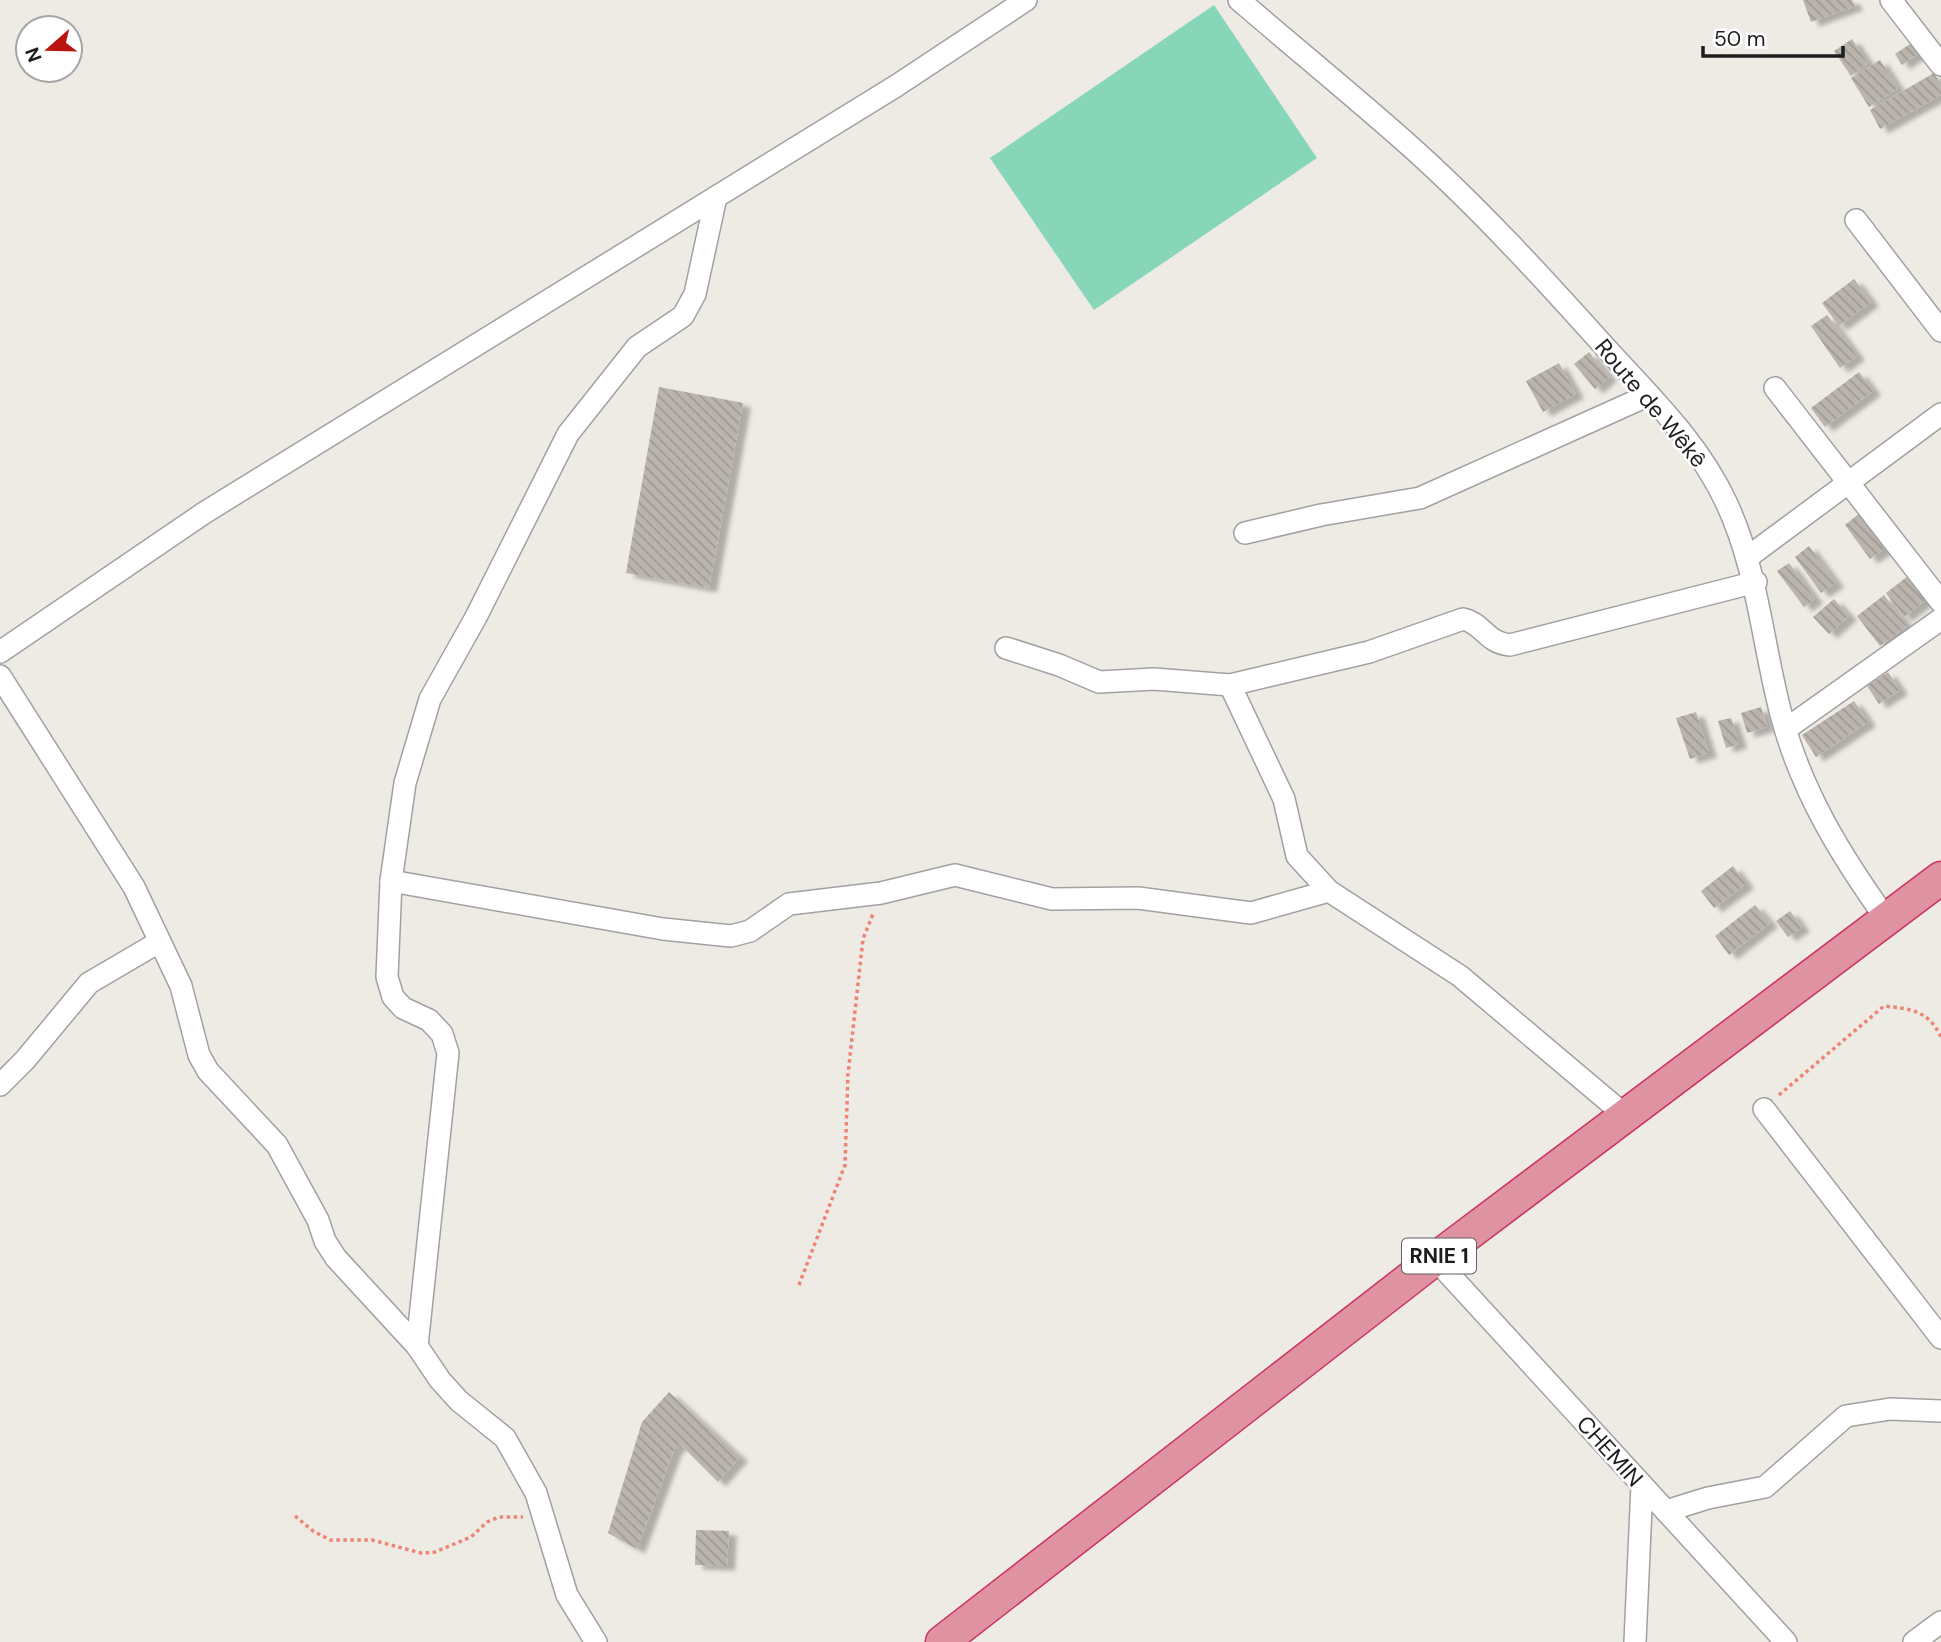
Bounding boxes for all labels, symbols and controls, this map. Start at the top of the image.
north arrow [14,14,84,84]
scale bar [1703,14,1843,58]
text: 50 m [1714,25,1765,53]
text: N [19,44,48,65]
street label: Route de Wêkê [1588,332,1714,474]
road number: RNIE 1 [1402,1238,1476,1274]
street label: CHEMIN [1570,1409,1650,1493]

